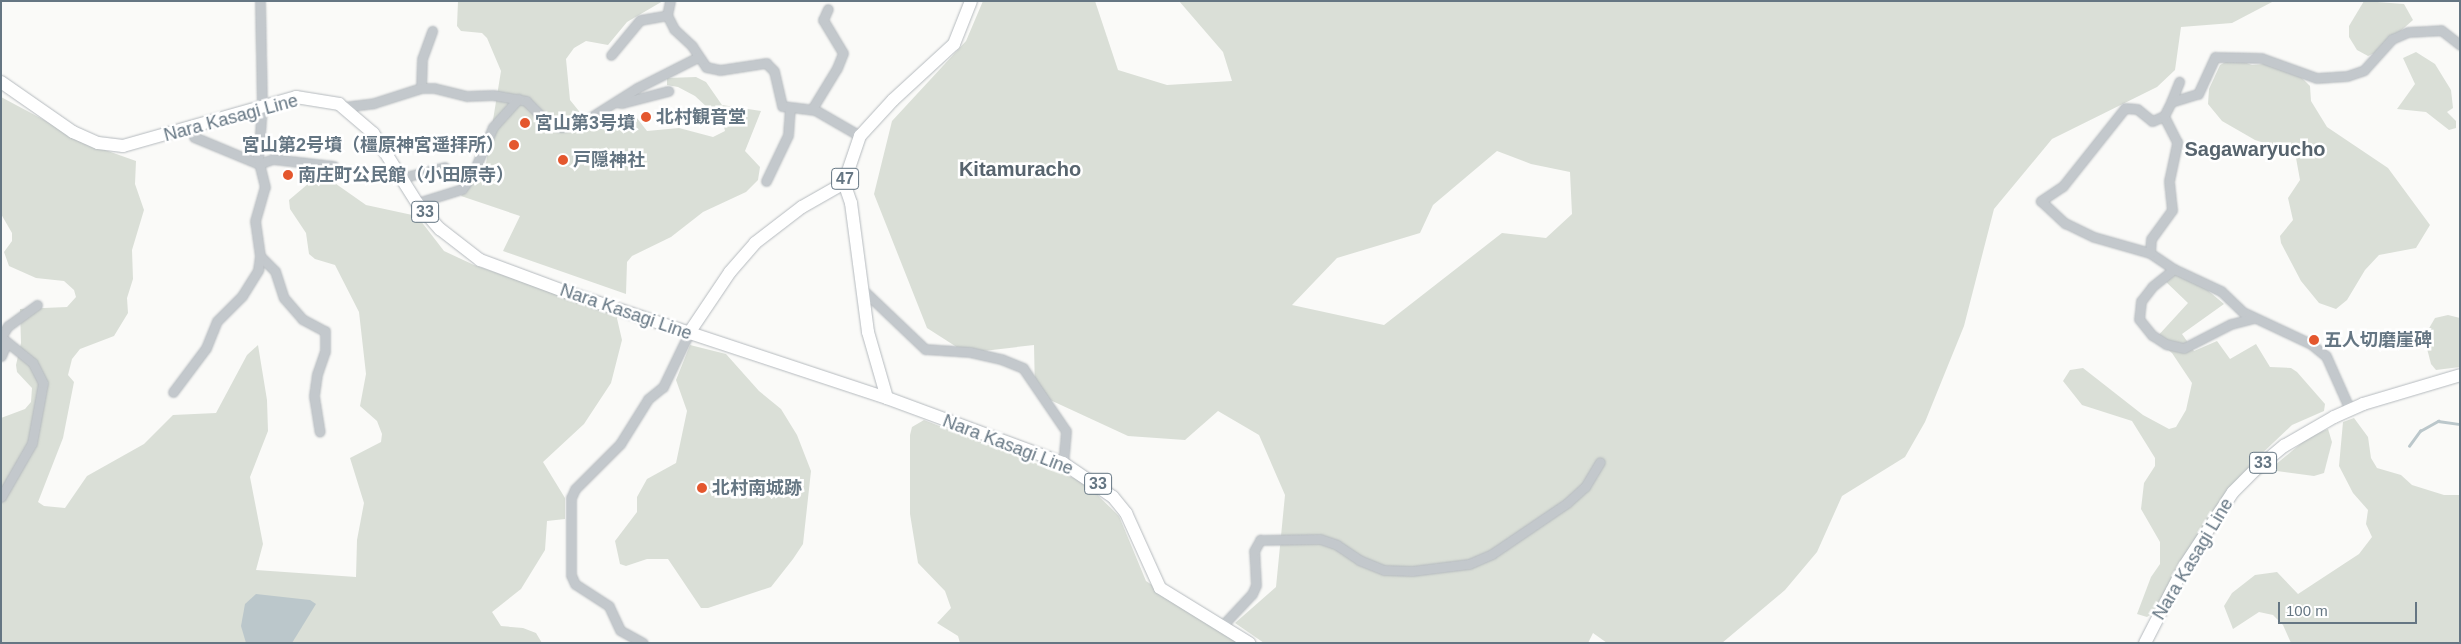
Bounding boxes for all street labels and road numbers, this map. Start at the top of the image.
street label: Nara Kasagi Line [162,90,300,146]
road number: 47 [830,165,860,192]
road number: 33 [410,198,440,226]
street label: Nara Kasagi Line [557,279,695,345]
street label: Nara Kasagi Line [940,410,1076,480]
road number: 33 [2248,449,2278,476]
road number: 33 [1083,470,1113,498]
street label: Nara Kasagi Line [2148,494,2238,624]

